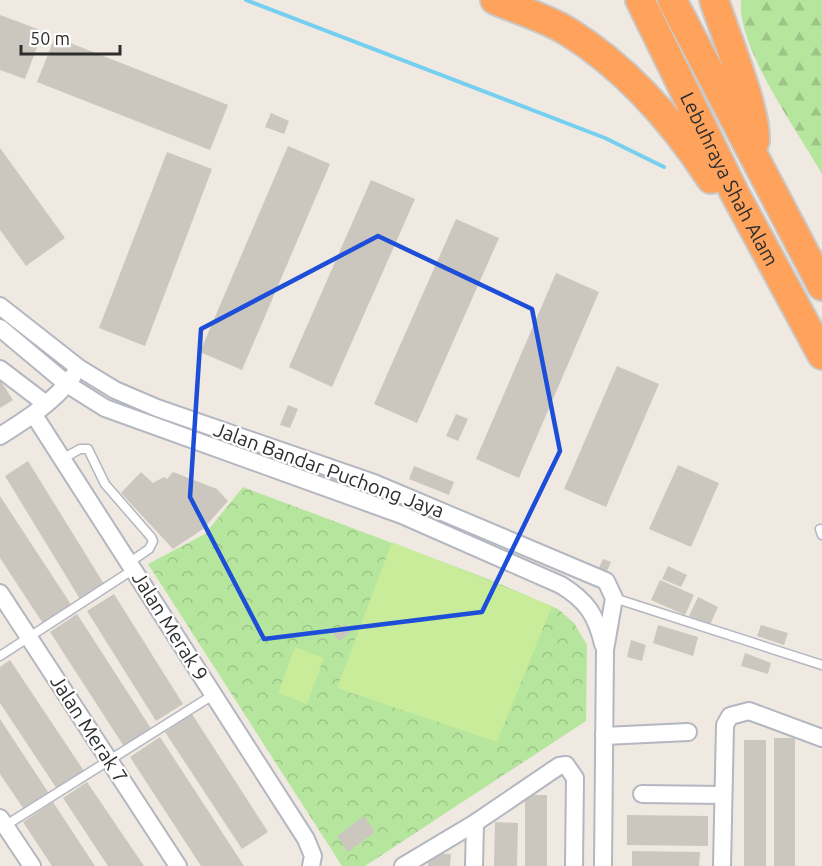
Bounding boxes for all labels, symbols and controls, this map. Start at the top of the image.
scale bar [21,18,120,56]
text: 50 m [30,28,70,48]
street label: Lebuhraya Shah Alam [676,88,784,270]
street label: Jalan Bandar Puchong Jaya [211,417,448,522]
street label: Jalan Merak 9 [128,567,213,684]
street label: Jalan Merak 7 [46,671,133,787]

